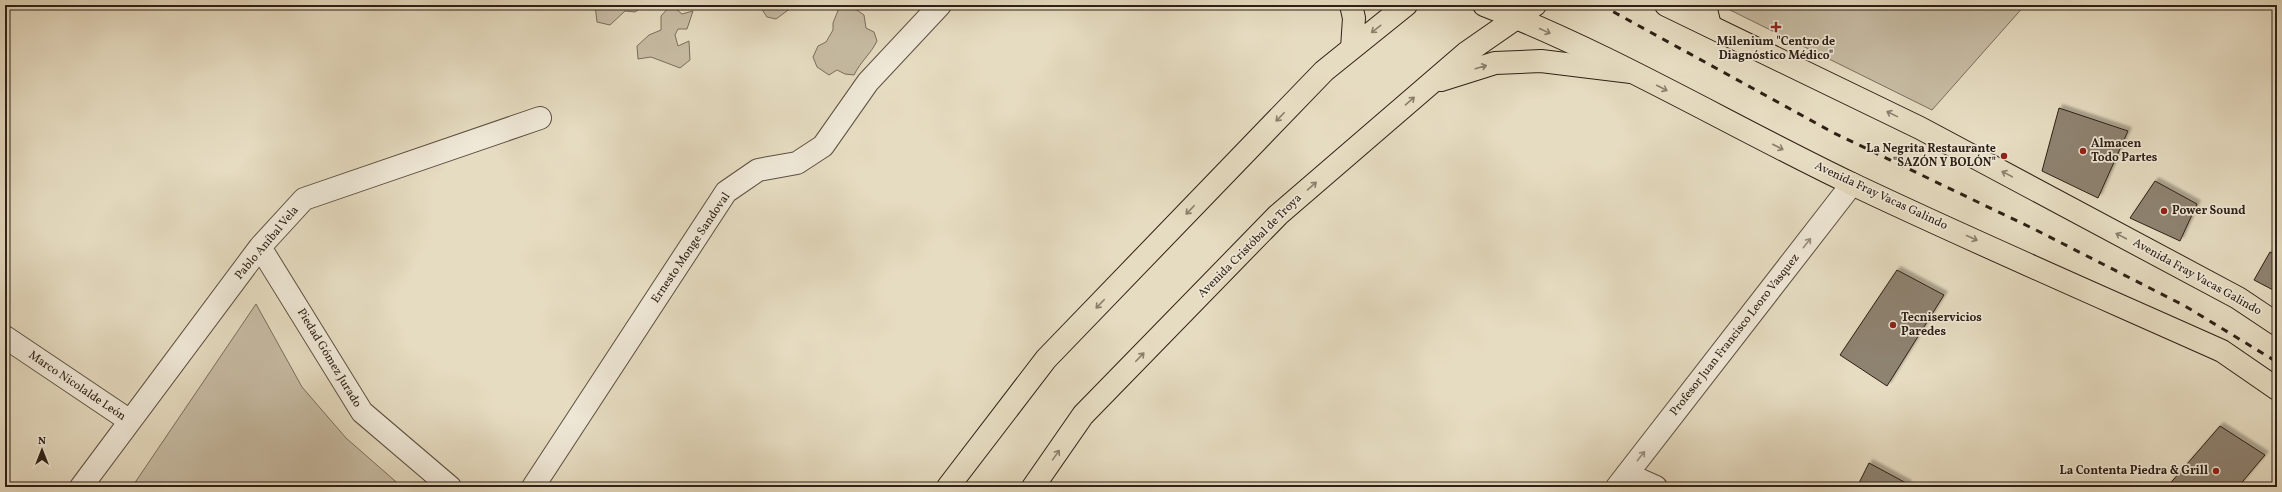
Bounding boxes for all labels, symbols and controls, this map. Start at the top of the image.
marker: Milenium "Centro de Diagnóstico Médico" [1770,21,1782,33]
one-way arrow [1370,25,1381,34]
one-way arrow [1539,28,1551,35]
place label: Milenium "Centro de Diagnóstico Médico" [1717,34,1835,64]
one-way arrow [1474,63,1487,70]
one-way arrow [1656,85,1668,92]
one-way arrow [1405,97,1416,106]
one-way arrow [1886,110,1898,117]
one-way arrow [1275,112,1285,122]
place label: Almacen Todo Partes [2091,136,2158,166]
place label: La Negrita Restaurante "SAZÓN Y BOLÓN" [1866,141,1996,171]
one-way arrow [1772,143,1784,151]
marker: Almacen Todo Partes [2078,146,2088,156]
marker: La Negrita Restaurante "SAZÓN Y BOLÓN" [1999,151,2009,161]
street label: Avenida Fray Vacas Galindo [1812,158,1950,234]
one-way arrow [2001,170,2013,177]
one-way arrow [1306,182,1317,191]
street label: Ernesto Monge Sandoval [648,189,734,307]
street label: Avenida Cristóbal de Troya [1195,191,1305,301]
street label: Pablo Aníbal Vela [231,203,303,283]
place label: Power Sound [2172,203,2246,219]
one-way arrow [1185,205,1195,215]
marker: Power Sound [2159,206,2169,216]
one-way arrow [2115,231,2127,239]
one-way arrow [1965,235,1977,242]
street label: Avenida Fray Vacas Galindo [2130,235,2264,319]
one-way arrow [1802,237,1811,248]
street label: Profesor Juan Francisco Leoro Vasquez [1667,251,1803,419]
one-way arrow [1095,299,1104,309]
street label: Piedad Gómez Jurado [293,305,365,411]
place label: Tecniservicios Paredes [1901,310,1982,340]
marker: Tecniservicios Paredes [1888,320,1898,330]
street label: Marco Nicolalde León [25,347,129,425]
one-way arrow [1135,352,1145,362]
north arrow [22,430,62,470]
text: N [38,434,46,449]
one-way arrow [1052,450,1060,461]
one-way arrow [1636,450,1645,461]
place label: La Contenta Piedra & Grill [2059,463,2208,479]
marker: La Contenta Piedra & Grill [2211,466,2221,476]

